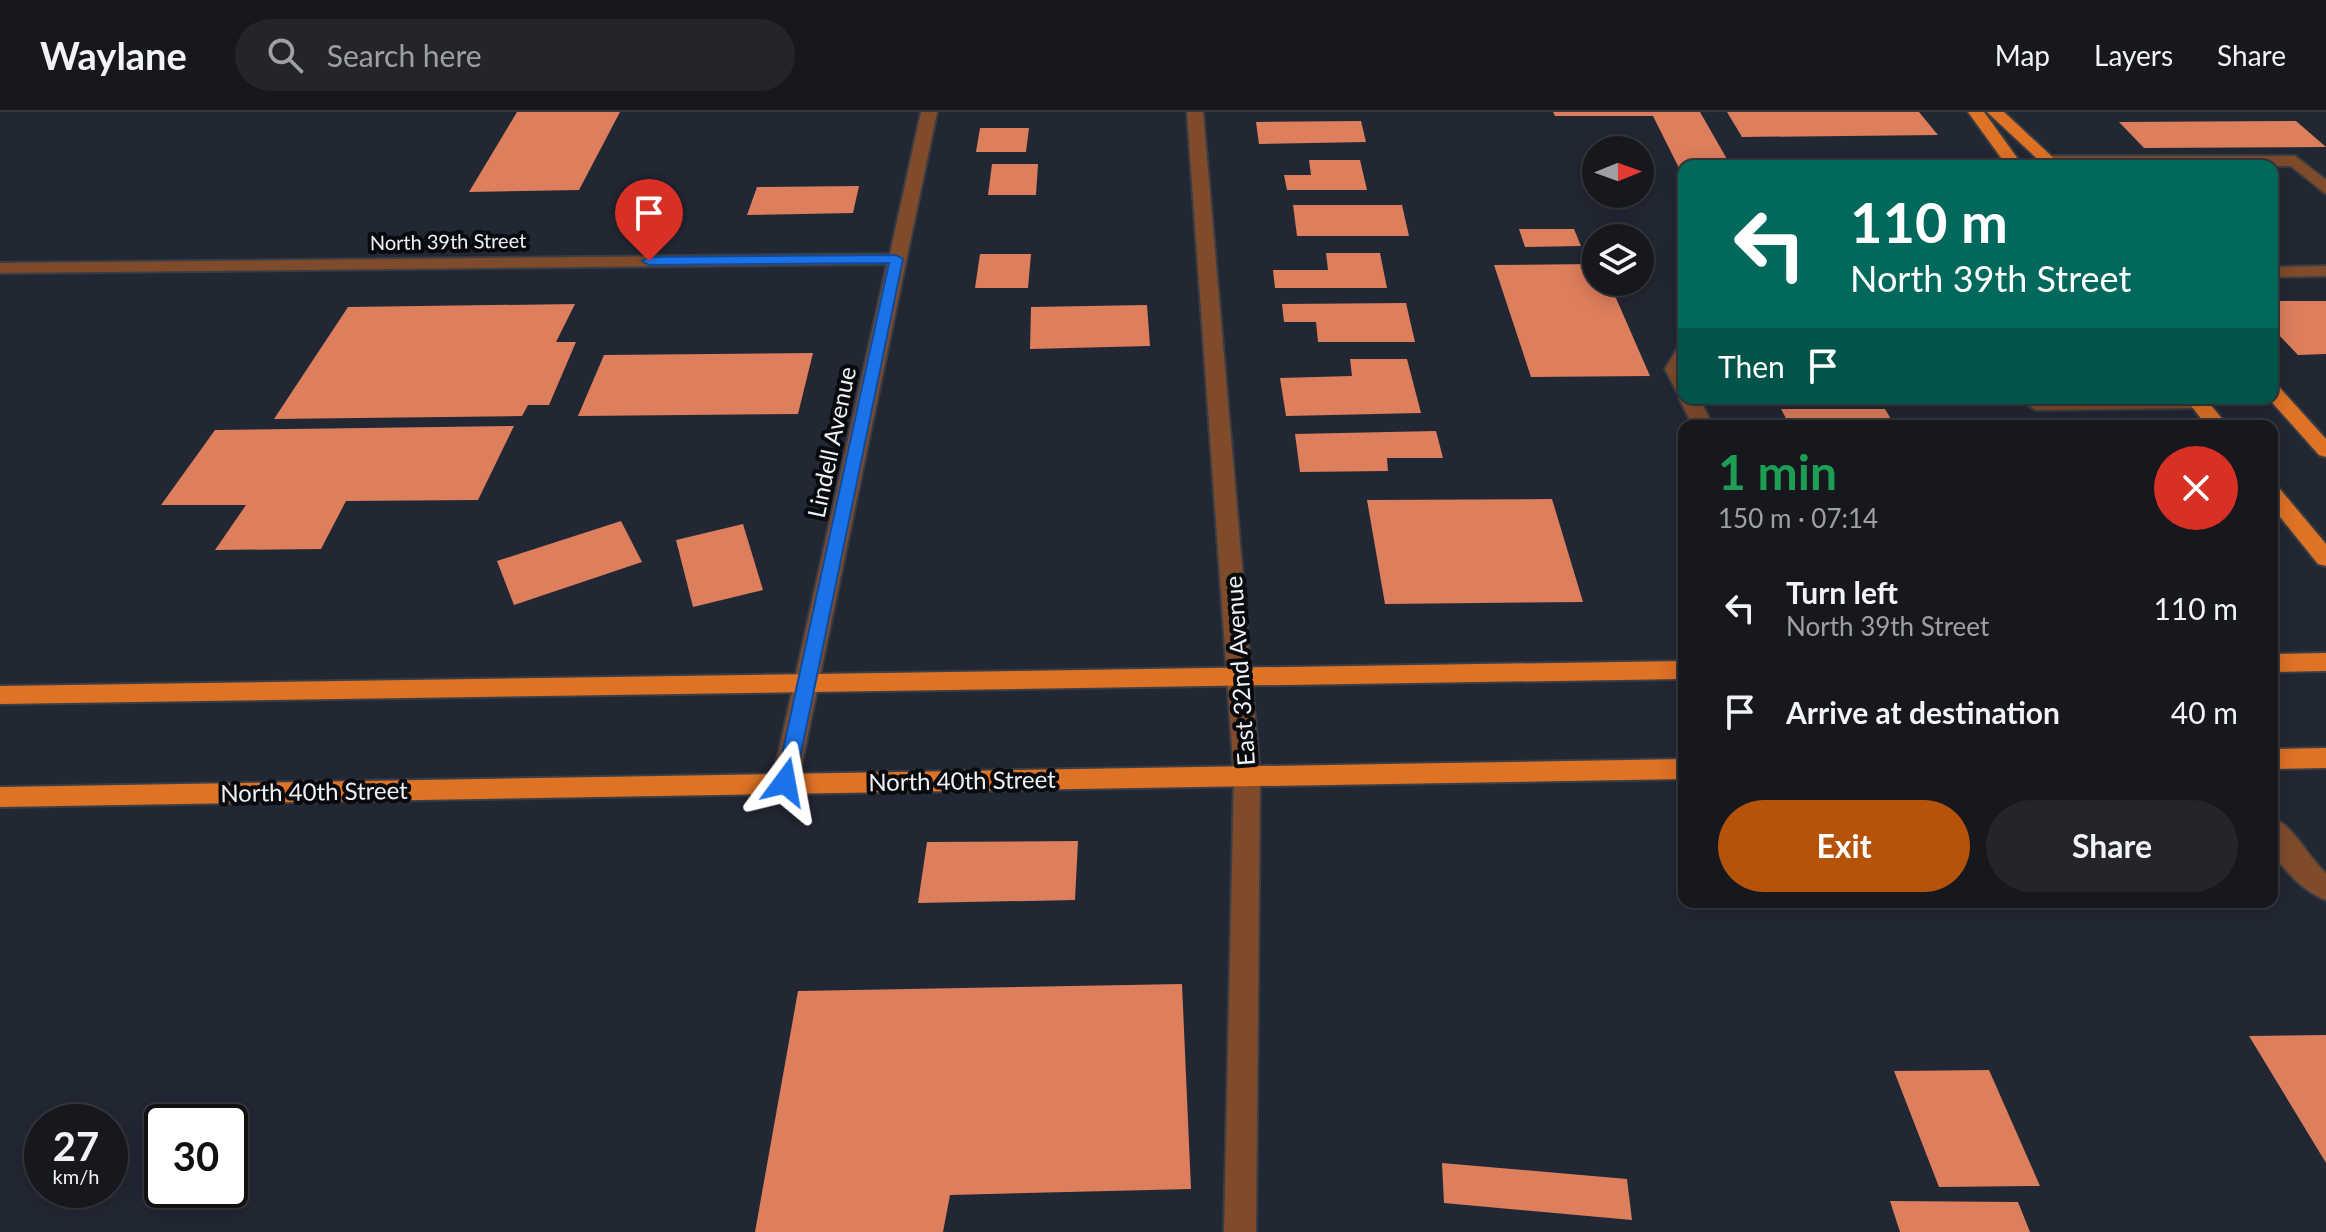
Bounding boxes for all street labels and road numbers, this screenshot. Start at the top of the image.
street label: North 39th Street [370,228,526,254]
street label: Lindell Avenue [801,364,861,520]
street label: East 32nd Avenue [1218,575,1260,767]
street label: North 40th Street [868,764,1056,796]
street label: North 40th Street [220,775,408,807]

